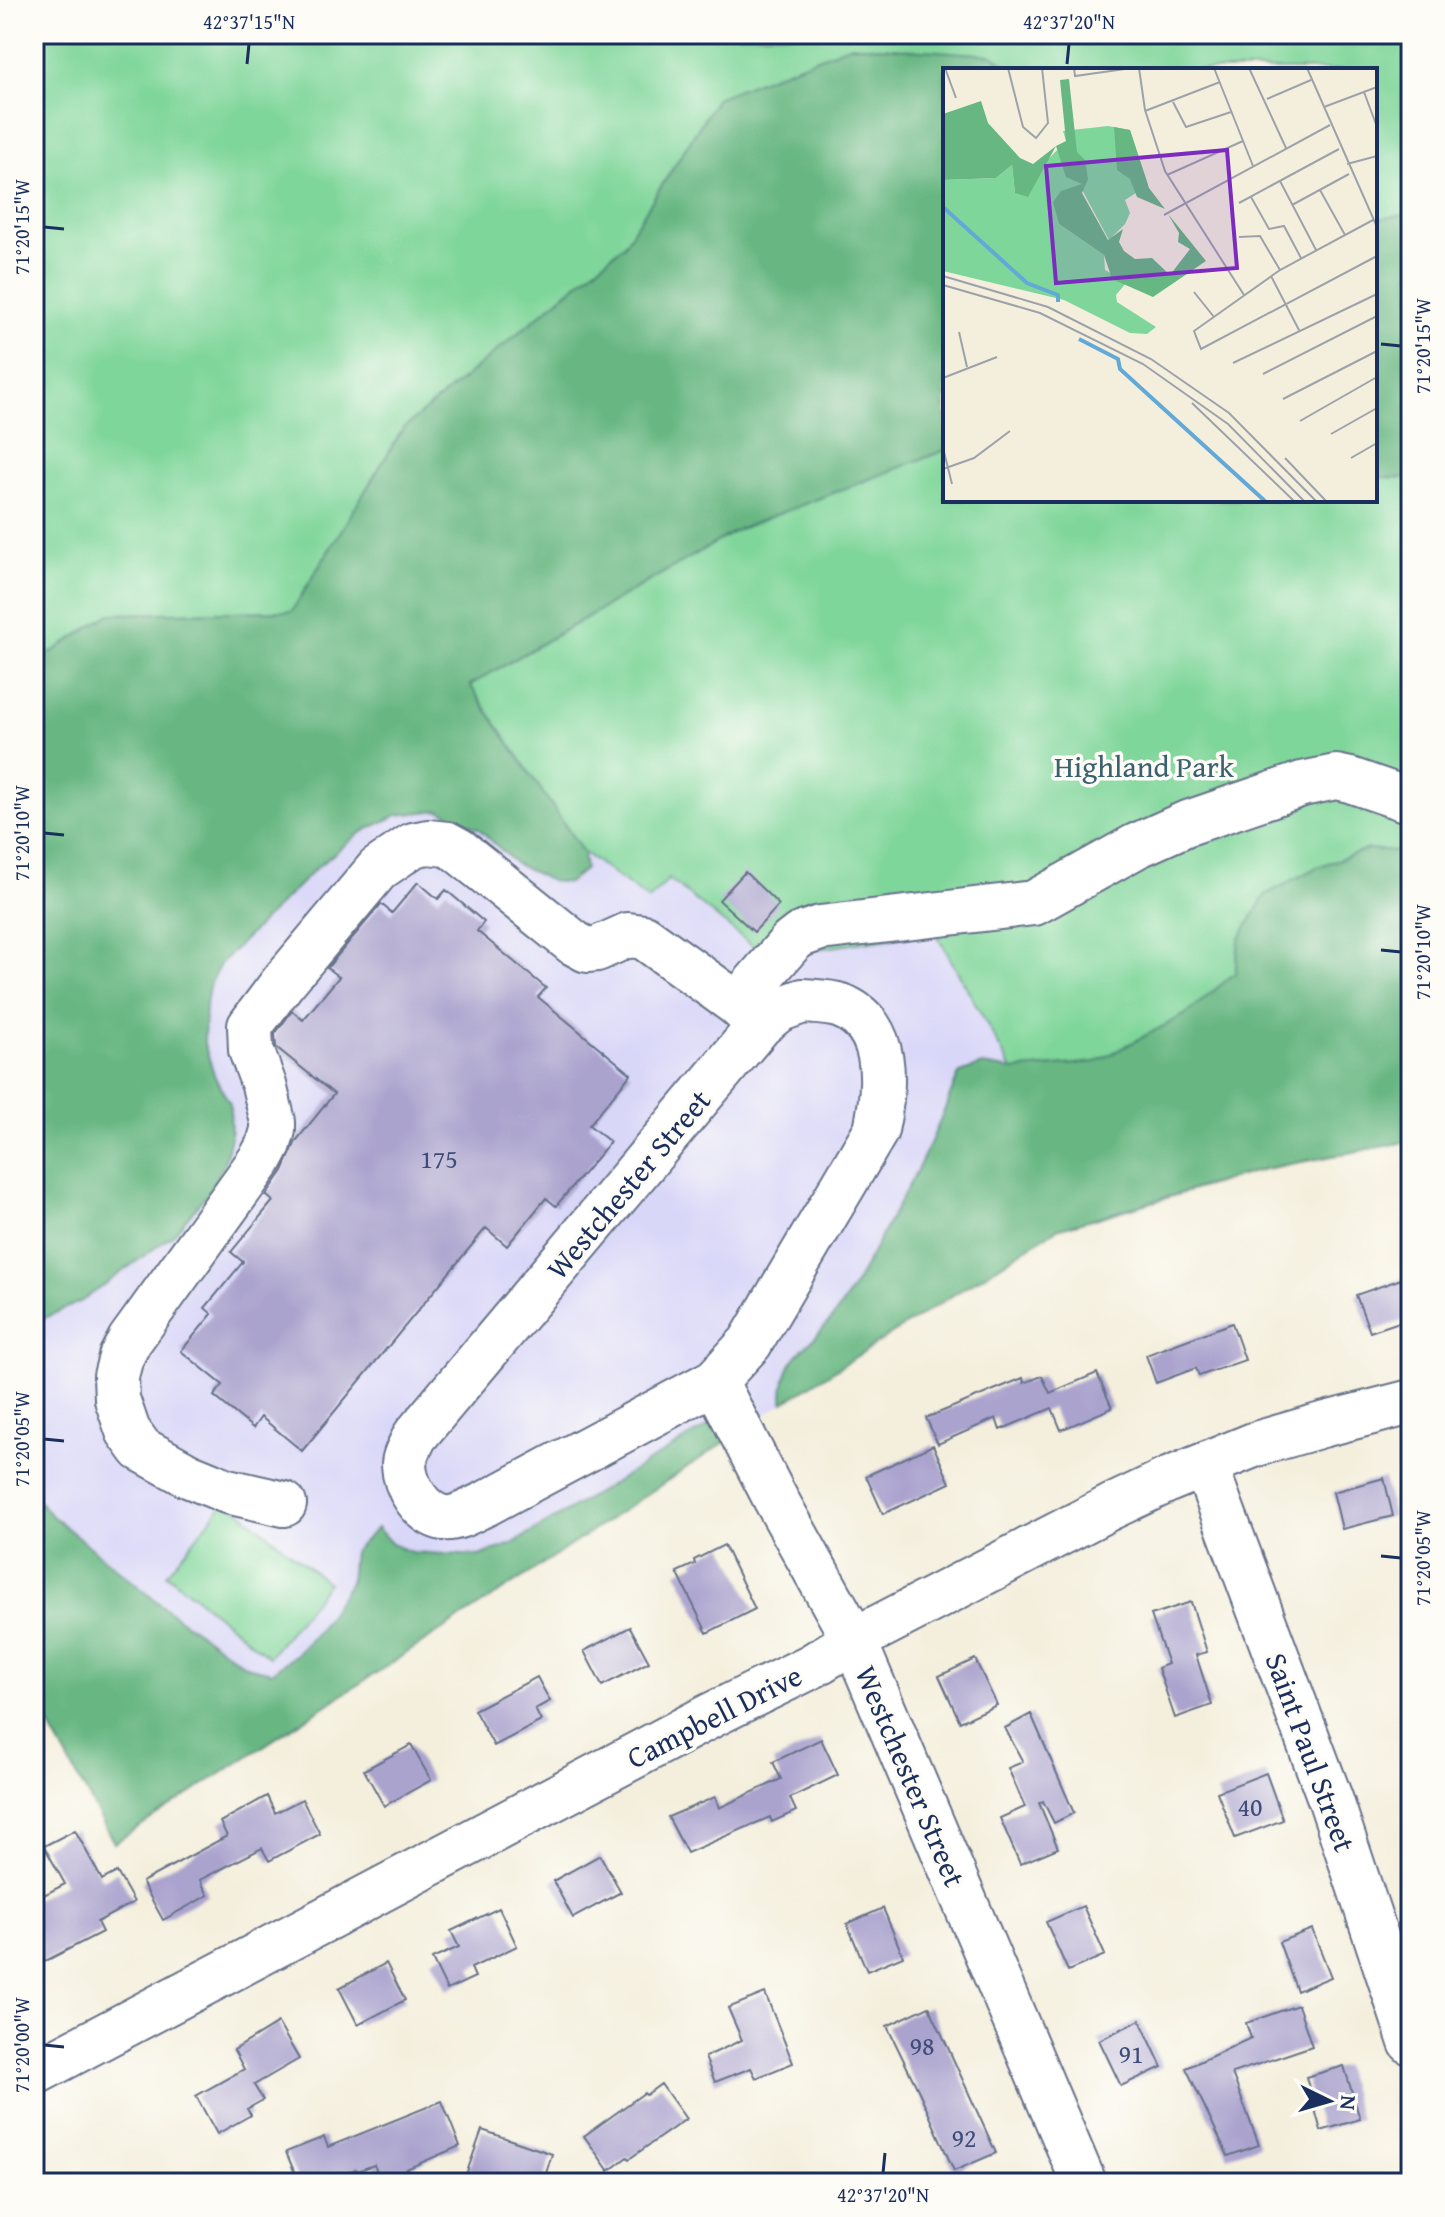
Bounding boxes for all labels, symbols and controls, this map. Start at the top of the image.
text: 42°37'15"N [203,7,295,36]
text: 42°37'20"N [1023,7,1115,36]
inset map [943,68,1377,502]
text: 71°20'15"W [7,179,36,275]
text: 71°20'15"W [1408,298,1437,394]
park label: Highland Park [1054,744,1235,788]
text: 71°20'10"W [7,785,36,881]
text: 71°20'10"W [1408,904,1437,1000]
street label: Westchester Street [535,1079,721,1289]
house number: 175 [420,1139,458,1178]
text: 71°20'05"W [7,1391,36,1487]
text: 71°20'05"W [1408,1510,1437,1606]
street label: Saint Paul Street [1255,1646,1368,1858]
street label: Campbell Drive [619,1653,809,1779]
street label: Westchester Street [845,1659,978,1894]
house number: 40 [1237,1787,1263,1826]
text: 71°20'00"W [7,1997,36,2093]
house number: 98 [909,2026,935,2065]
house number: 91 [1118,2034,1144,2073]
north arrow [1289,2061,1369,2141]
text: N [1332,2094,1366,2112]
house number: 92 [951,2118,977,2157]
text: 42°37'20"N [837,2180,929,2209]

